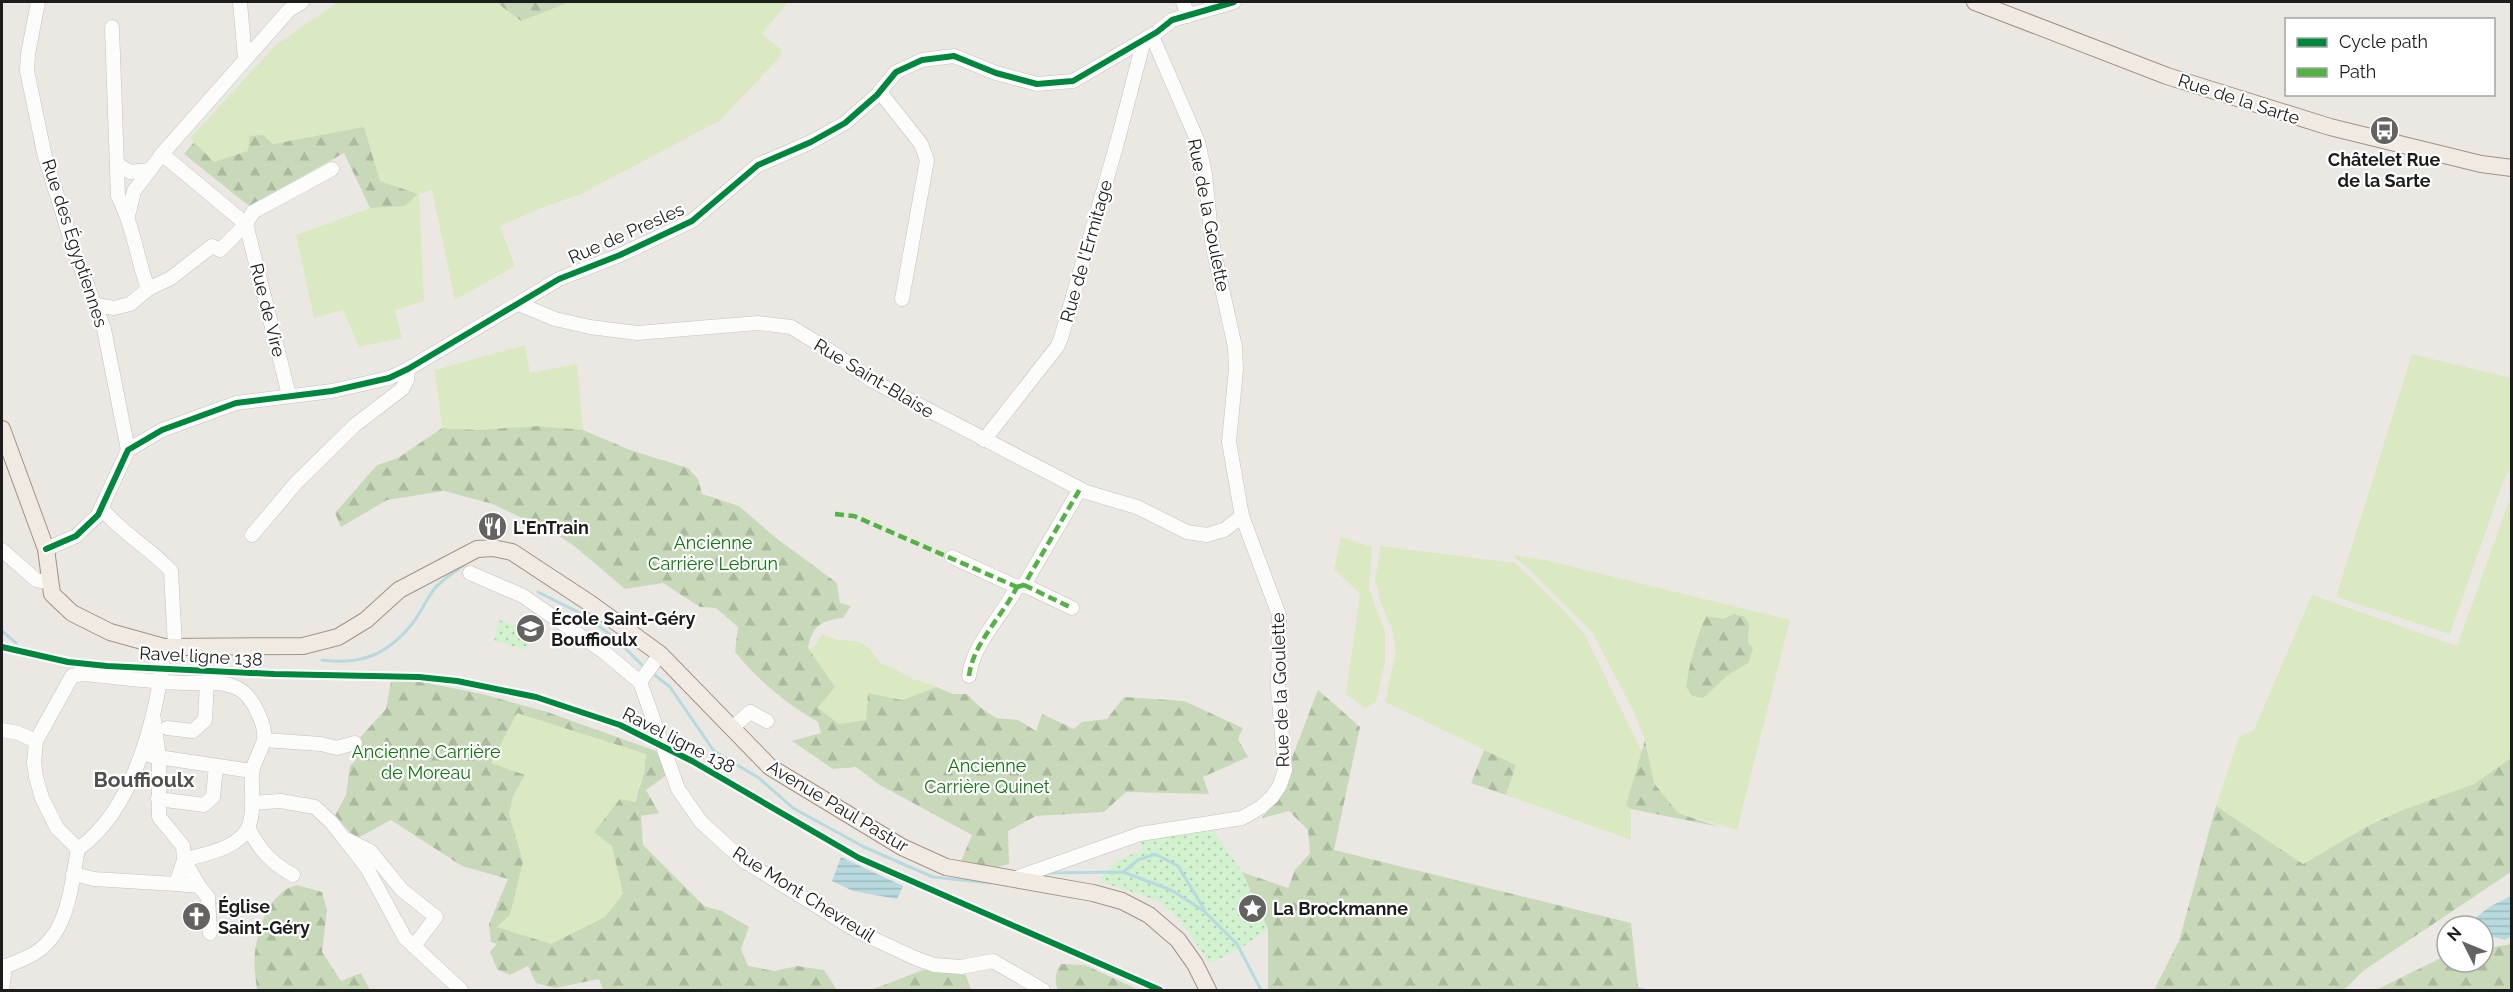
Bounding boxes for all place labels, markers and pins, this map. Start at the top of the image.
bus stop icon: Châtelet Rue de la Sarte [2368,114,2400,146]
place label: Châtelet Rue de la Sarte [2328,149,2440,191]
restaurant icon: L'EnTrain [476,511,508,543]
place label: L'EnTrain [513,517,589,538]
place label: École Saint-Géry Bouffioulx [551,608,695,650]
school or university icon: École Saint-Géry Bouffioulx [514,612,546,644]
place icon: La Brockmanne [1236,892,1268,924]
place label: Église Saint-Géry [218,896,310,938]
place label: La Brockmanne [1273,898,1408,919]
church icon: Église Saint-Géry [181,900,213,932]

